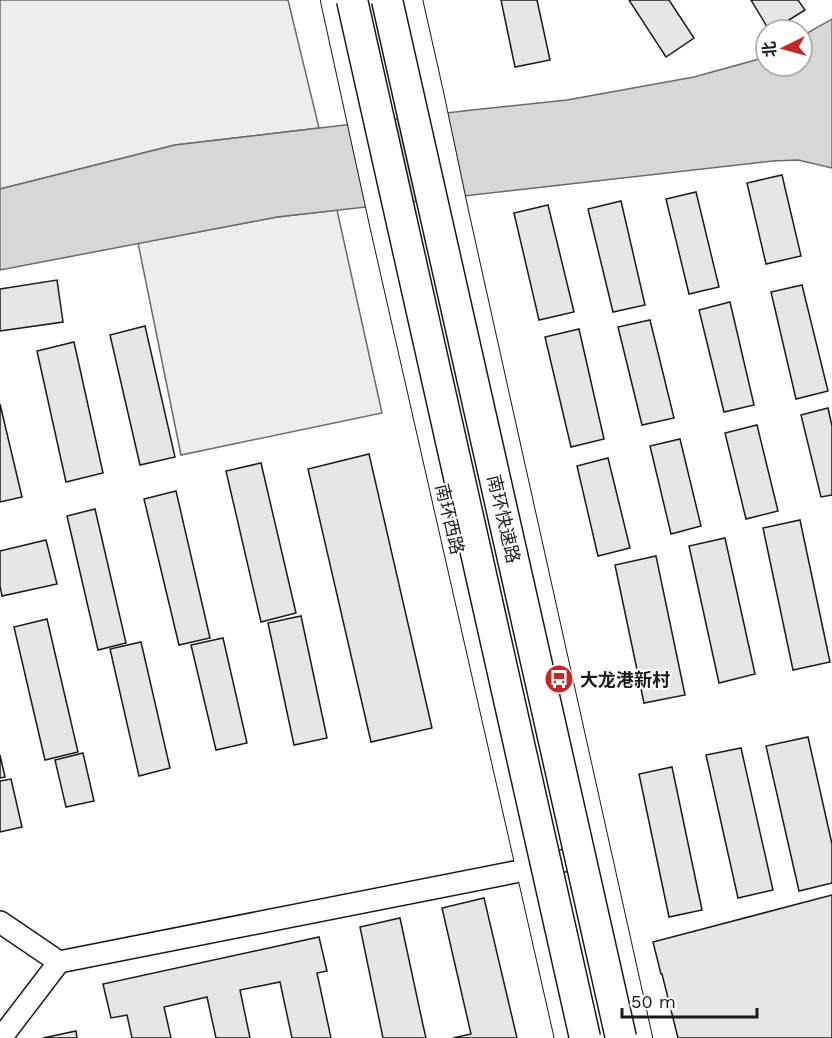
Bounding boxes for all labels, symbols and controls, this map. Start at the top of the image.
north arrow [754,18,814,78]
text: 北 [759,40,780,58]
street label: 南环快速路 [484,473,524,565]
street label: 南环西路 [432,482,468,556]
bus stop icon: 大龙港新村 [543,663,575,695]
place label: 大龙港新村 [580,669,670,690]
scale bar [622,981,757,1019]
text: 50 m [631,991,676,1012]

